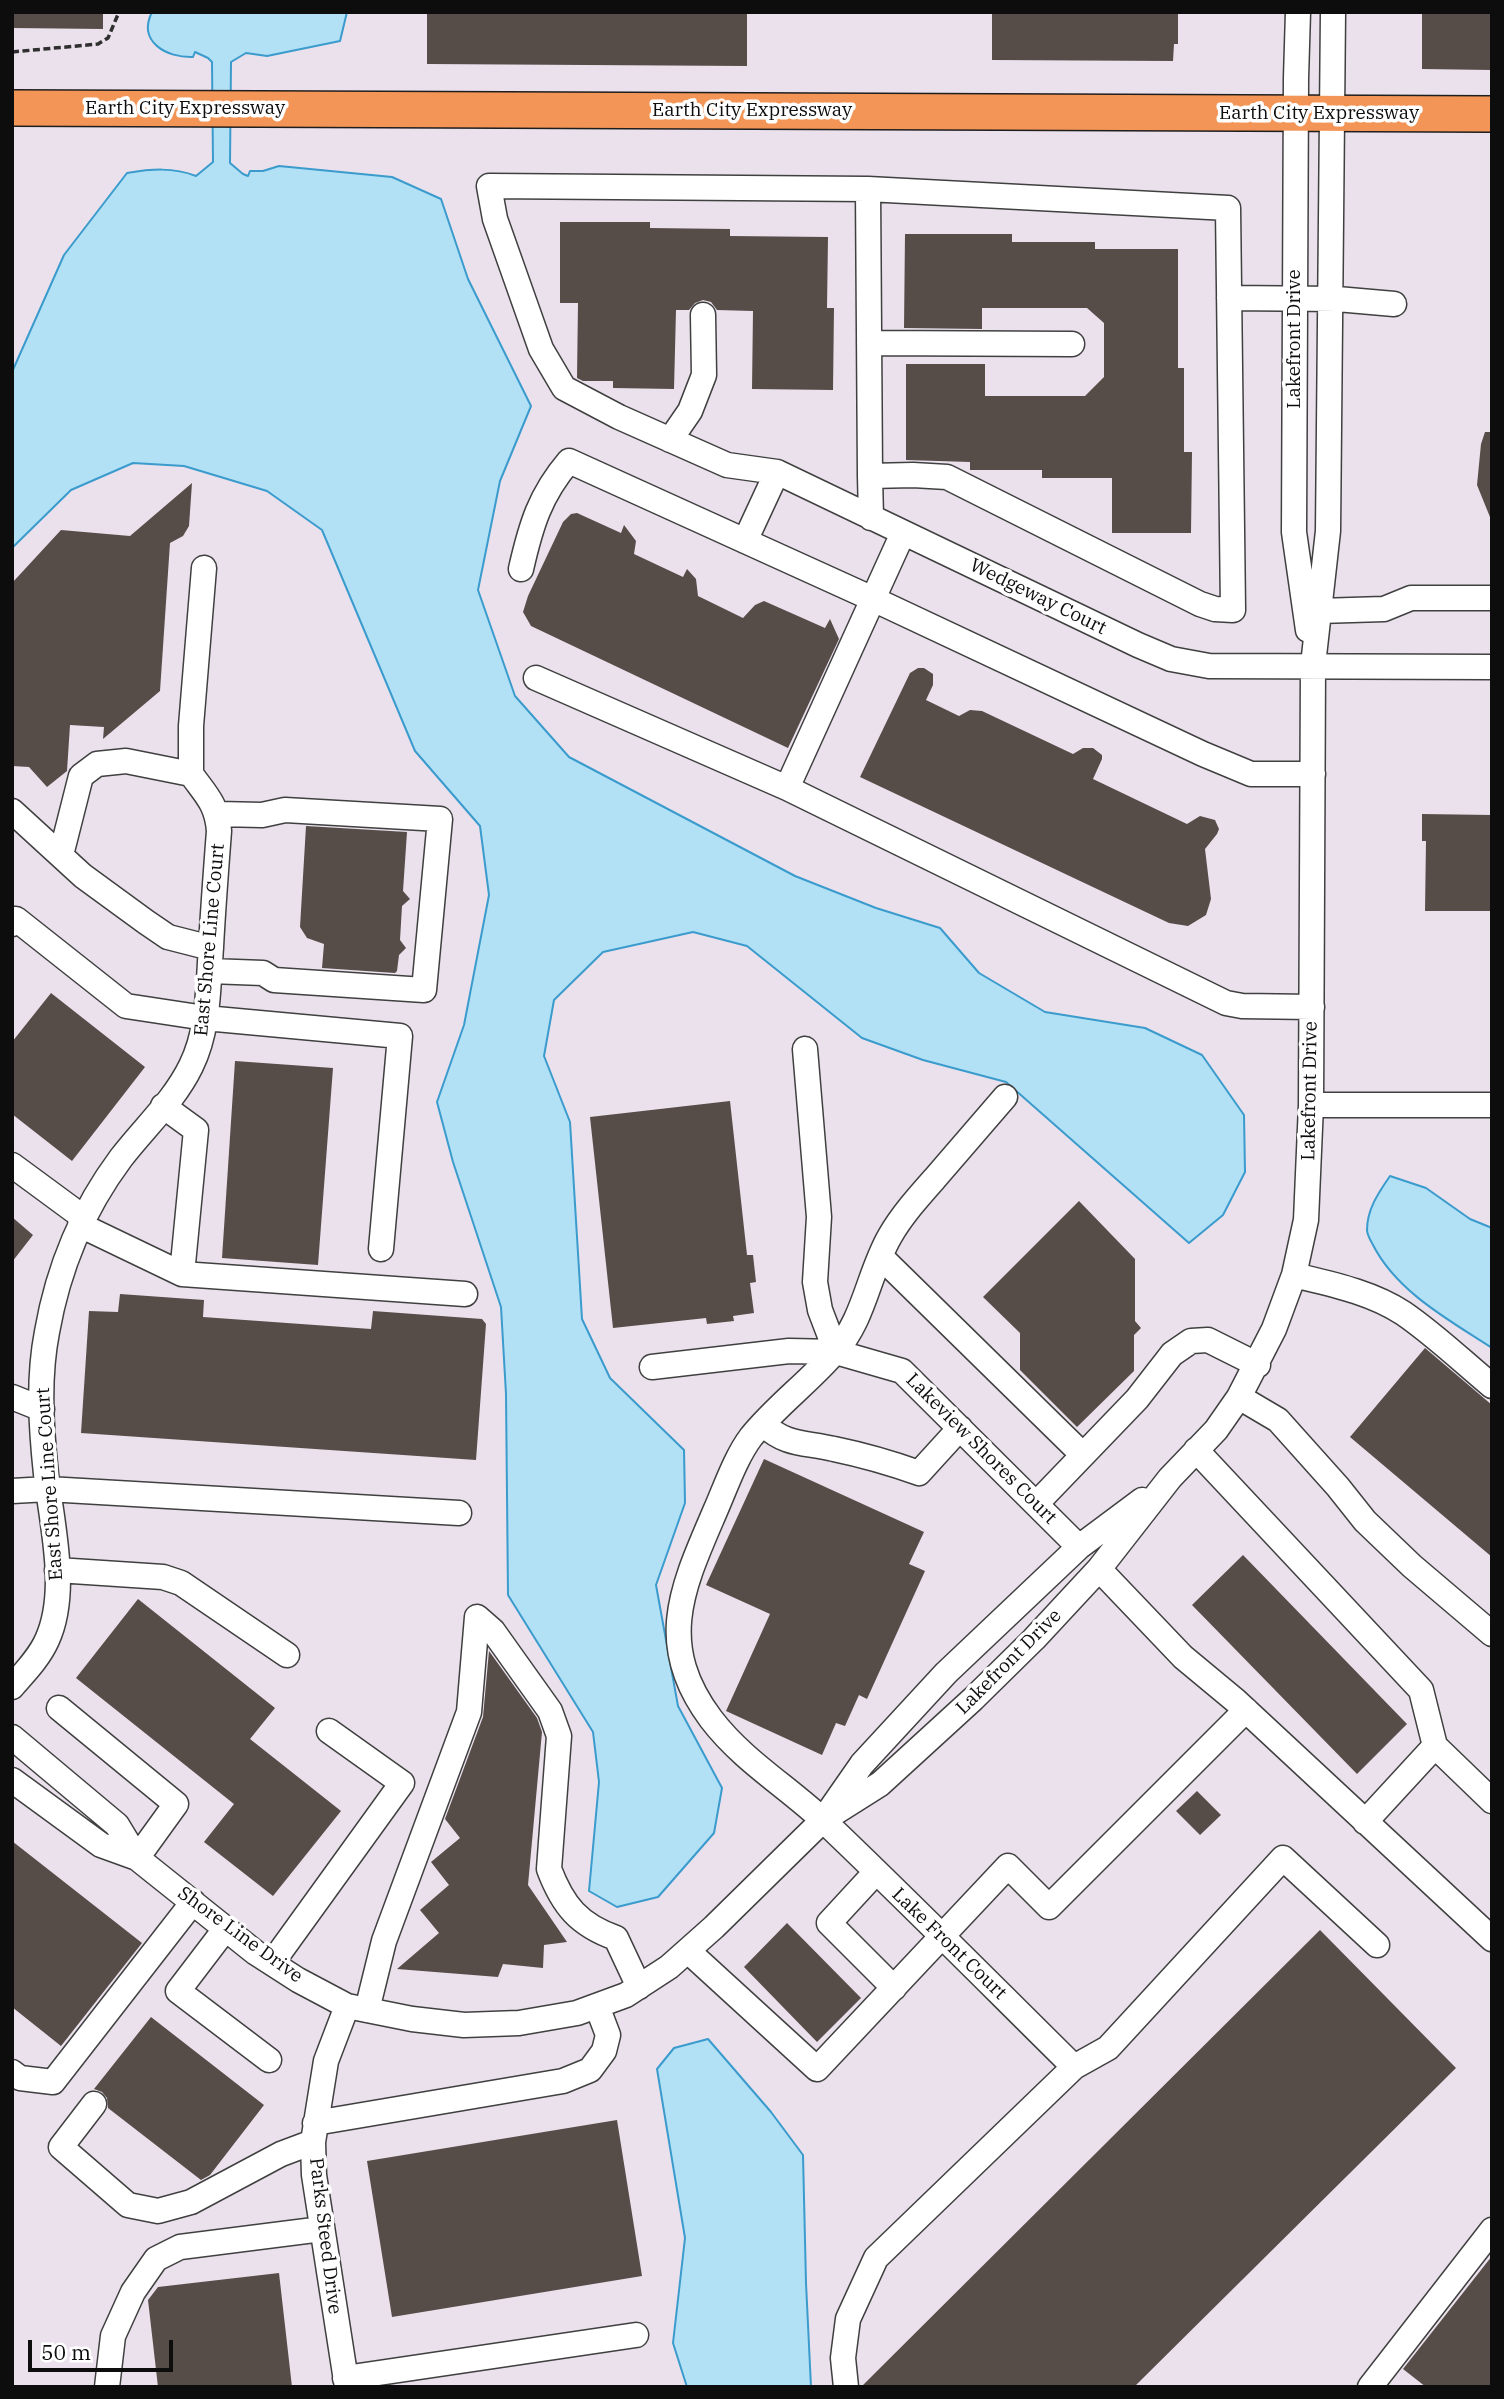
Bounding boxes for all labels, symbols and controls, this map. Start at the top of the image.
street label: Earth City Expressway [85,98,285,120]
street label: Earth City Expressway [652,100,852,122]
street label: Earth City Expressway [1219,103,1419,125]
street label: Lakefront Drive [1284,269,1306,409]
street label: Wedgeway Court [966,554,1110,640]
street label: East Shore Line Court [190,843,230,1037]
street label: Lakefront Drive [1297,1021,1323,1161]
street label: Lakeview Shores Court [901,1369,1061,1529]
street label: East Shore Line Court [32,1387,68,1581]
street label: Lakefront Drive [952,1605,1066,1719]
street label: Shore Line Drive [173,1882,307,1988]
street label: Lake Front Court [887,1883,1011,2005]
street label: Parks Steed Drive [304,2156,346,2316]
scale bar [32,2326,177,2370]
text: 50 m [41,2338,91,2366]

